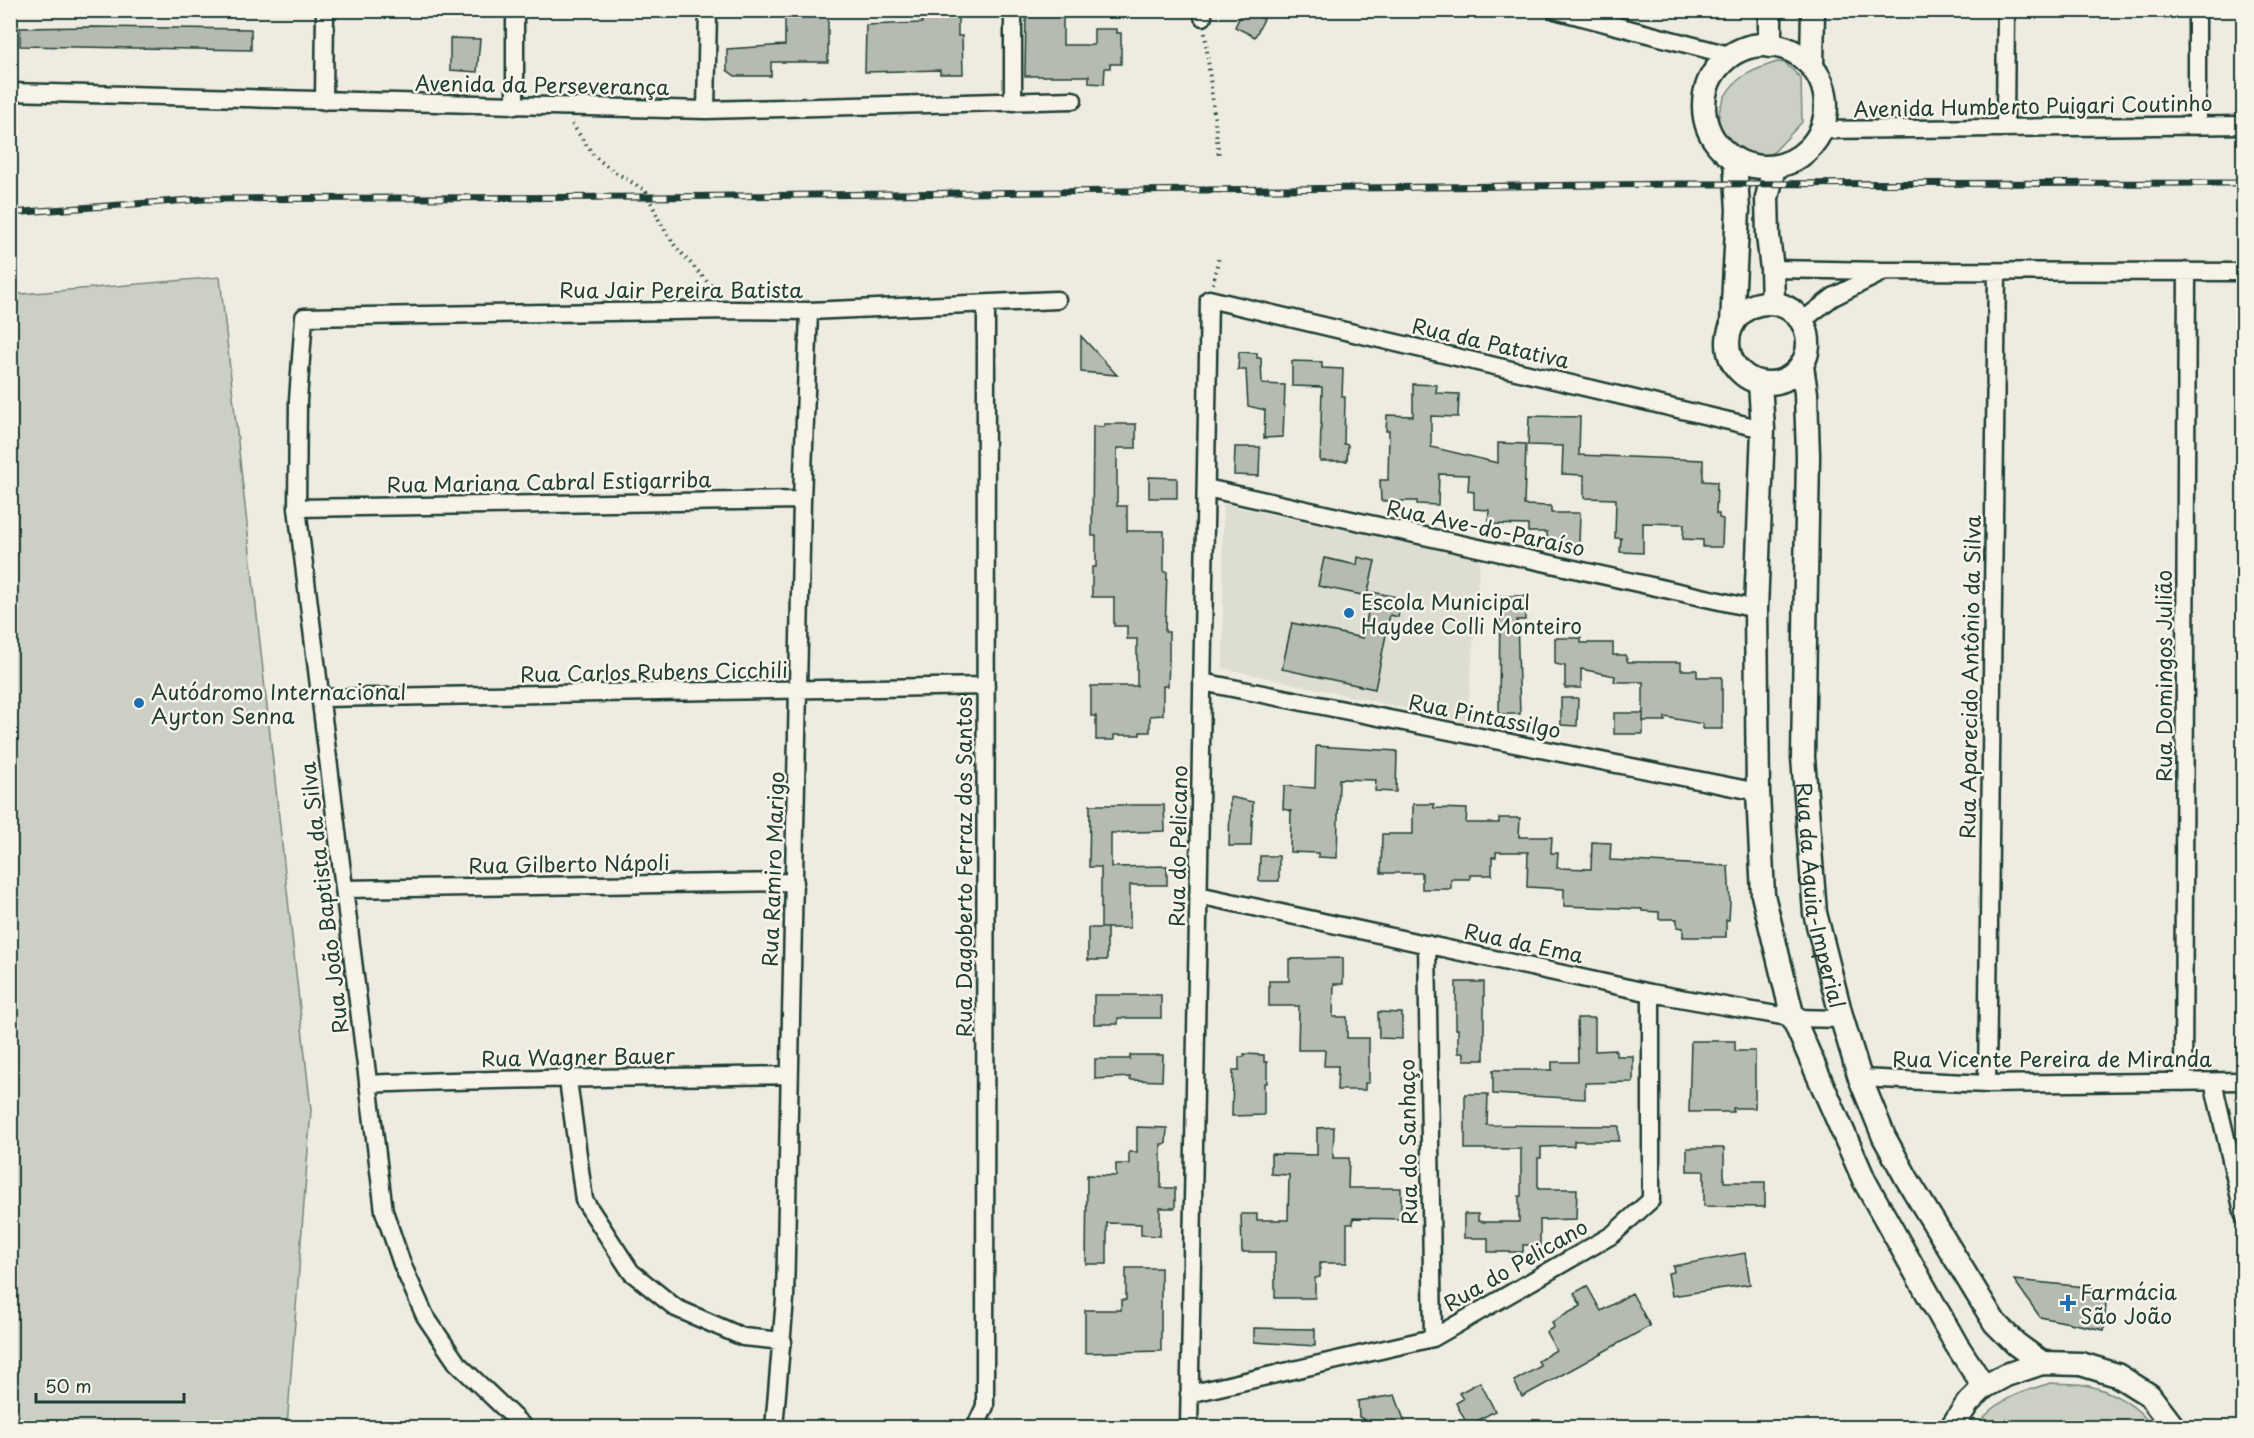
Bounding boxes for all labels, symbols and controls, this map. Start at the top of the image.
street label: Avenida da Perseverança [415,66,669,102]
street label: Avenida Humberto Puigari Coutinho [1853,86,2213,124]
street label: Rua Jair Pereira Batista [559,273,803,305]
street label: Rua da Patativa [1409,308,1573,376]
street label: Rua Mariana Cabral Estigarriba [386,462,712,500]
street label: Rua Ave-do-Paraíso [1384,490,1588,564]
street label: Rua Aparecido Antônio da Silva [1950,515,1988,839]
street label: Rua Domingos Julião [2147,570,2179,782]
place label: Escola Municipal Haydee Colli Monteiro [1361,585,1582,641]
marker: Escola Municipal Haydee Colli Monteiro [1342,606,1356,620]
street label: Rua Carlos Rubens Cicchili [520,653,788,689]
place label: Autódromo Internacional Ayrton Senna [151,675,406,731]
street label: Rua Pintassilgo [1406,685,1564,745]
marker: Autódromo Internacional Ayrton Senna [132,696,146,710]
street label: Rua Dagoberto Ferraz dos Santos [947,697,979,1037]
street label: Rua João Baptista da Silva [290,760,356,1036]
street label: Rua do Pelicano [1160,765,1194,927]
street label: Rua Ramiro Marigo [753,771,791,967]
street label: Rua da Águia-Imperial [1789,781,1855,1011]
street label: Rua Gilberto Nápoli [468,845,670,881]
street label: Rua da Ema [1461,914,1587,970]
street label: Rua Wagner Bauer [481,1038,675,1074]
street label: Rua Vicente Pereira de Miranda [1892,1042,2212,1074]
street label: Rua do Sanhaço [1390,1059,1424,1225]
street label: Rua do Pelicano [1437,1210,1593,1318]
place label: Farmácia São João [2080,1275,2177,1331]
marker: Farmácia São João [2061,1296,2075,1310]
scale bar [36,1366,184,1404]
text: 50 m [45,1372,92,1399]

